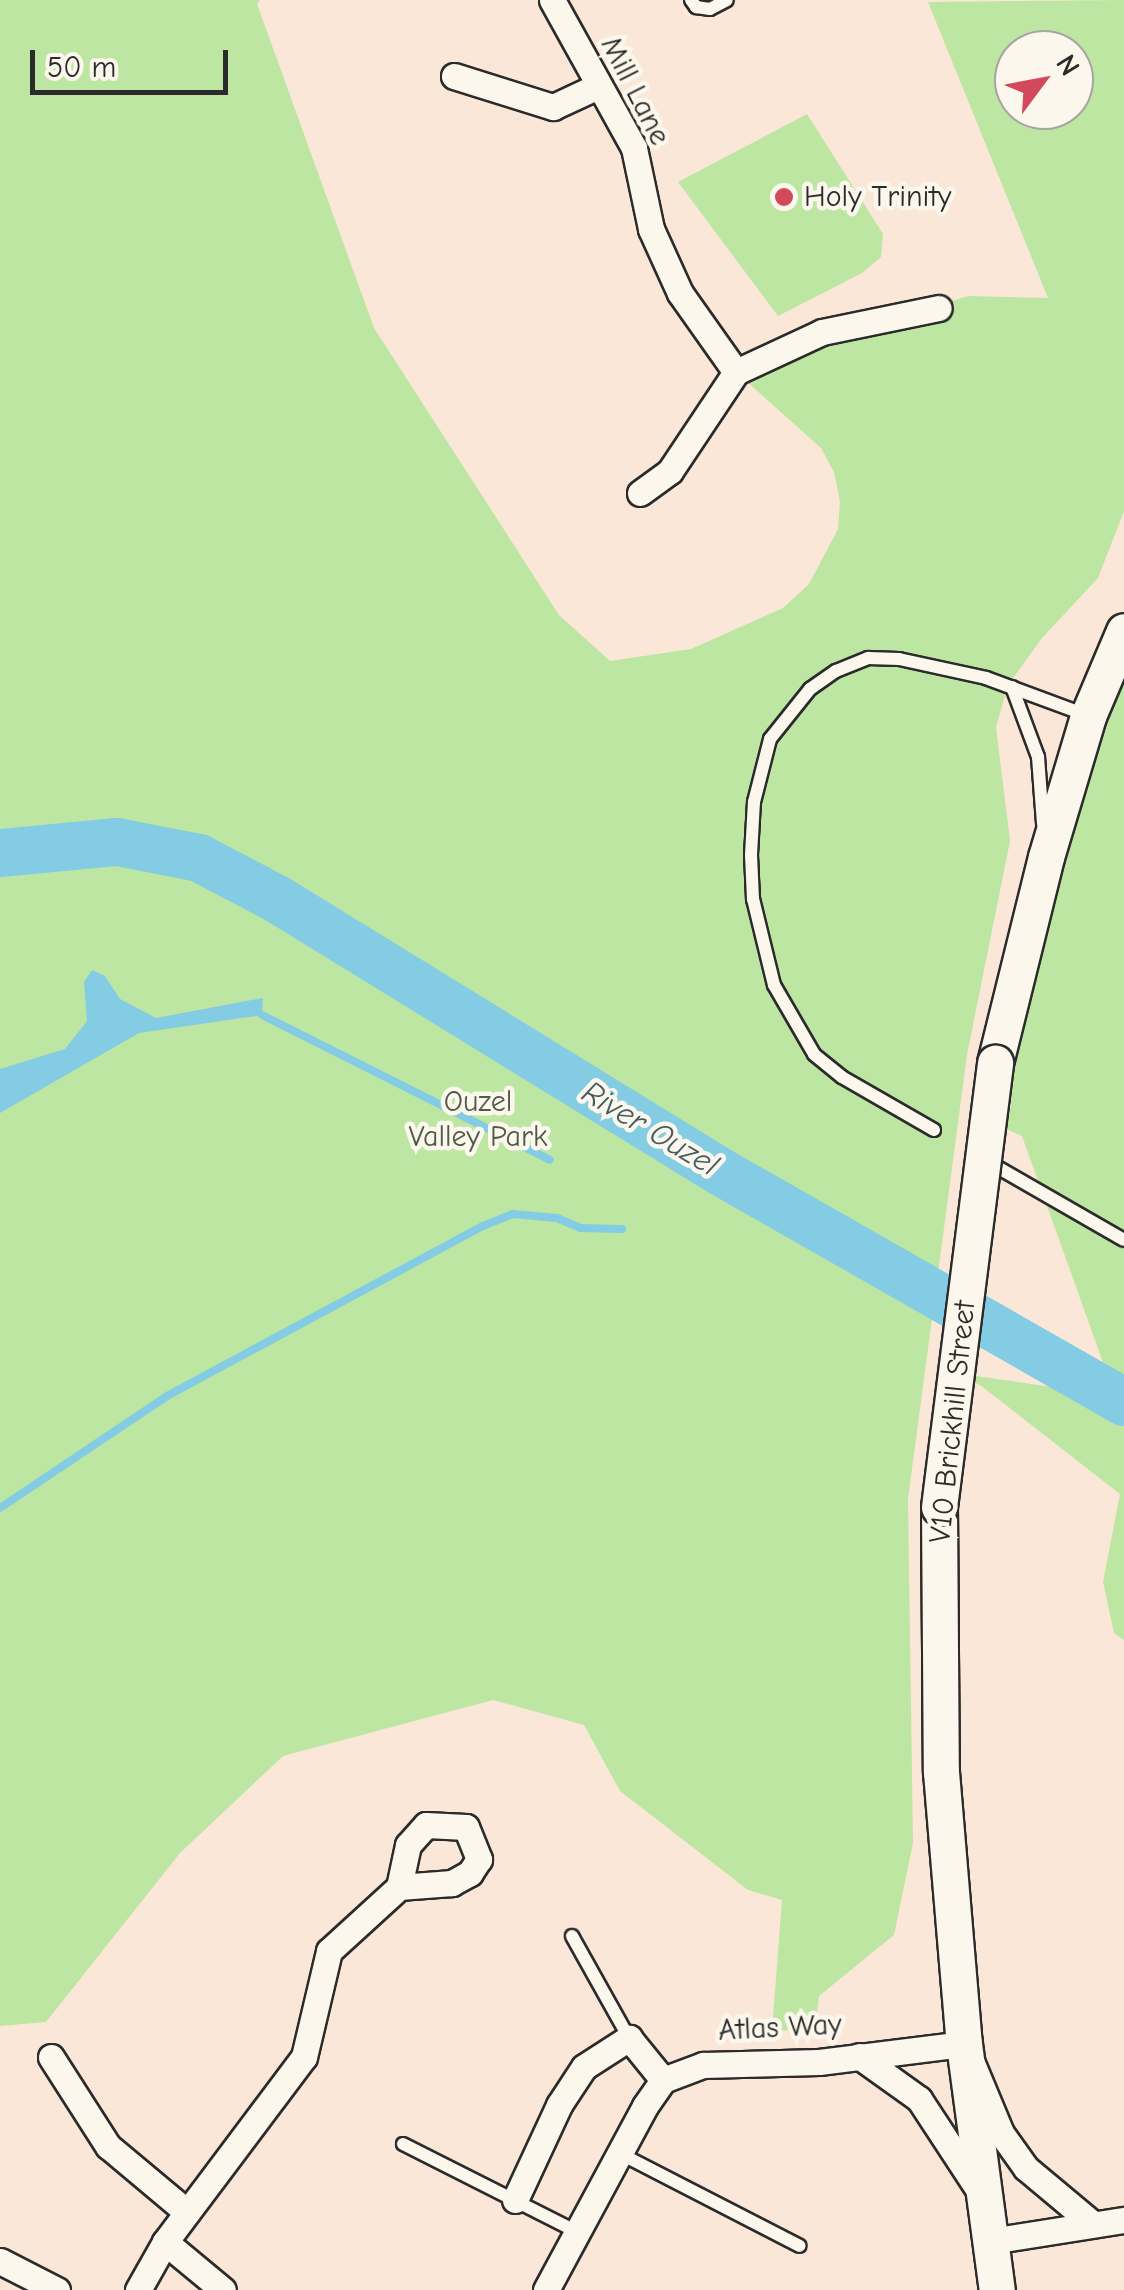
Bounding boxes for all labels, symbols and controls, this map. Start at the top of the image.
scale bar [35,30,232,92]
north arrow [994,30,1094,130]
street label: Mill Lane [592,31,678,151]
text: N [1049,49,1086,81]
text: 50 m [47,50,116,85]
place label: Holy Trinity [804,179,951,215]
marker: Holy Trinity [773,186,795,208]
water label: River Ouzel [575,1073,725,1185]
park label: Ouzel Valley Park [409,1084,547,1154]
street label: V10 Brickhill Street [922,1299,984,1545]
street label: Atlas Way [717,2007,843,2049]

